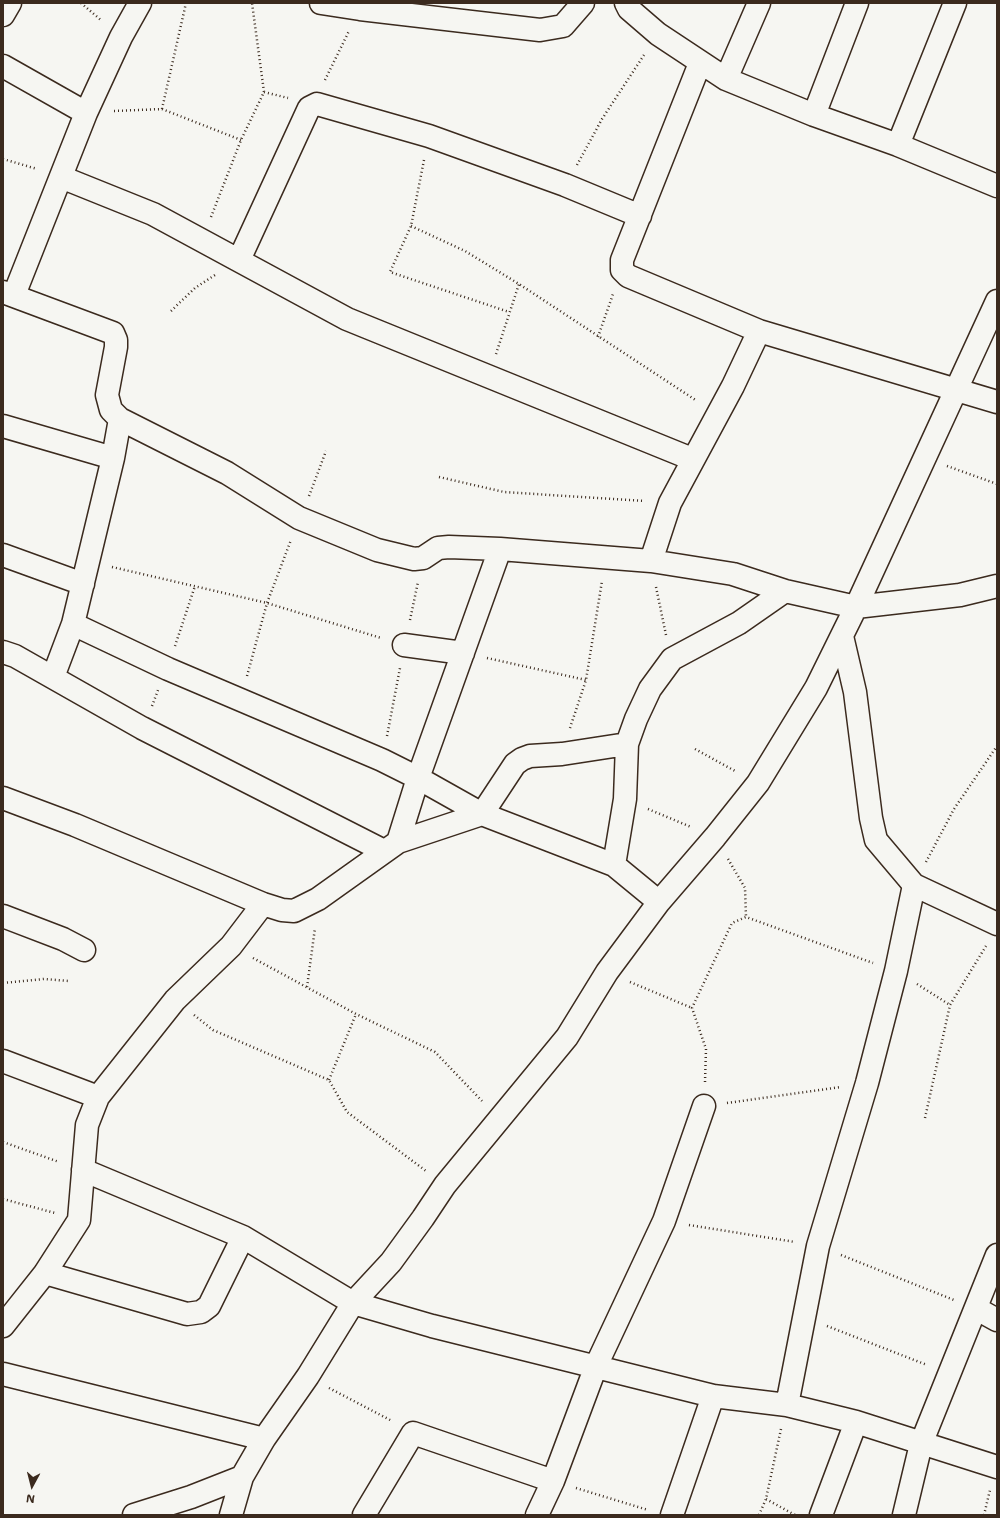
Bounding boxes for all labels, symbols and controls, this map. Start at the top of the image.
north arrow [12,1466,52,1506]
text: N [25,1490,36,1506]

